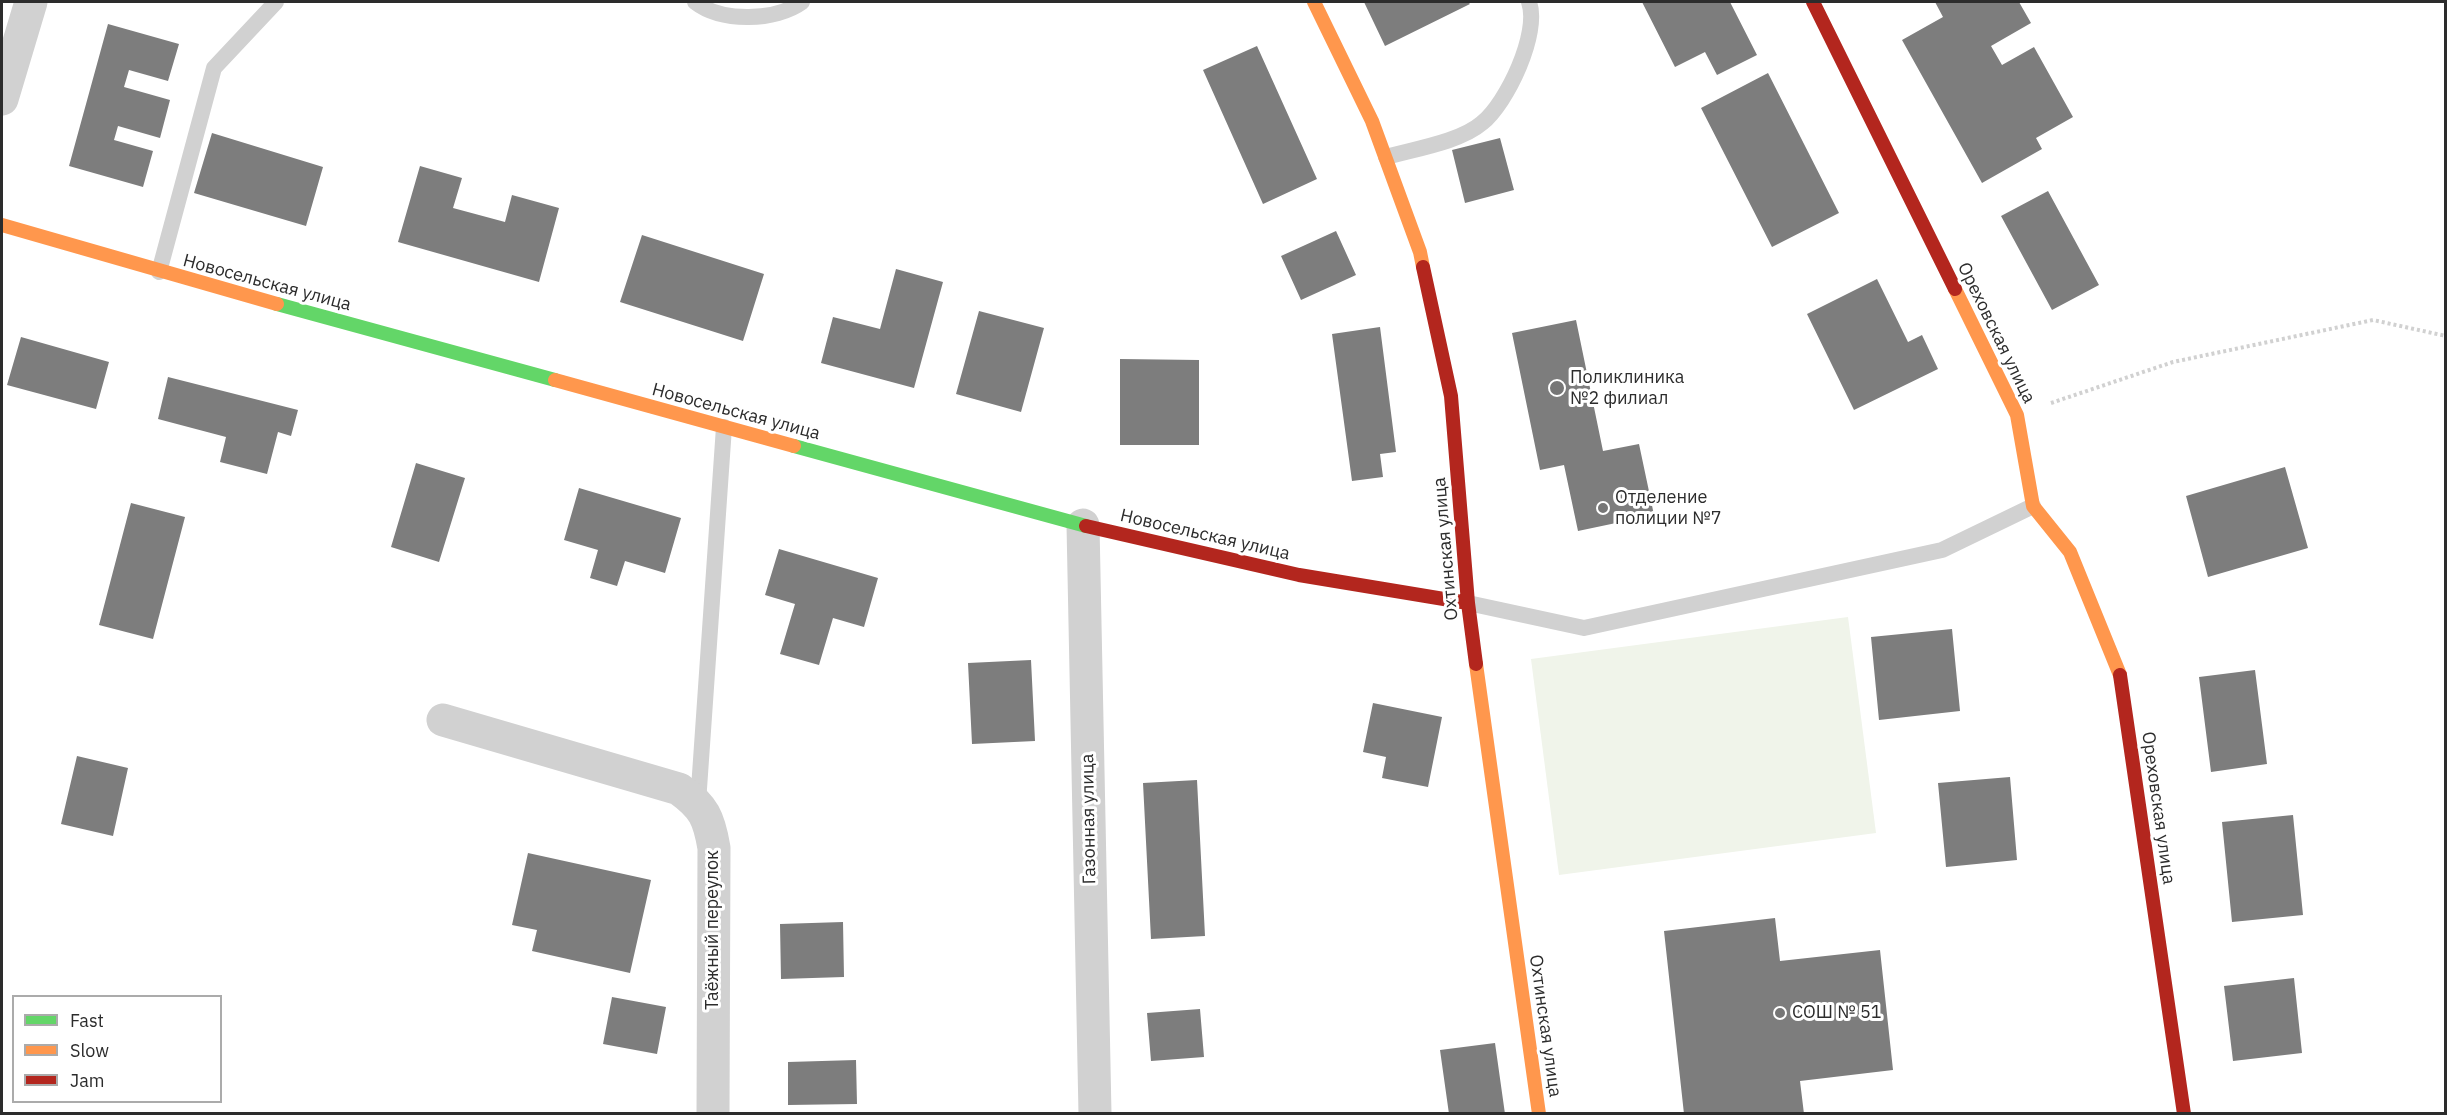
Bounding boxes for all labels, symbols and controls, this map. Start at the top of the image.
street label: Новосельская улица [180,250,354,316]
street label: Ореховская улица [1953,259,2039,407]
place label: Поликлиника №2 филиал [1570,367,1684,410]
street label: Новосельская улица [649,379,823,445]
marker: Поликлиника №2 филиал [1548,379,1566,397]
street label: Охтинская улица [1429,477,1463,621]
place label: Отделение полиции №7 [1615,487,1722,530]
marker: Отделение полиции №7 [1596,501,1610,515]
street label: Новосельская улица [1118,505,1292,565]
street label: Ореховская улица [2137,730,2179,886]
street label: Газонная улица [1077,753,1101,885]
street label: Таёжный переулок [702,850,724,1010]
street label: Охтинская улица [1524,953,1566,1099]
legend [12,995,222,1103]
place label: СОШ № 51 [1792,1002,1881,1024]
marker: СОШ № 51 [1773,1006,1787,1020]
text: Fast [70,1009,104,1032]
text: Slow [70,1039,109,1062]
text: Jam [70,1069,105,1092]

